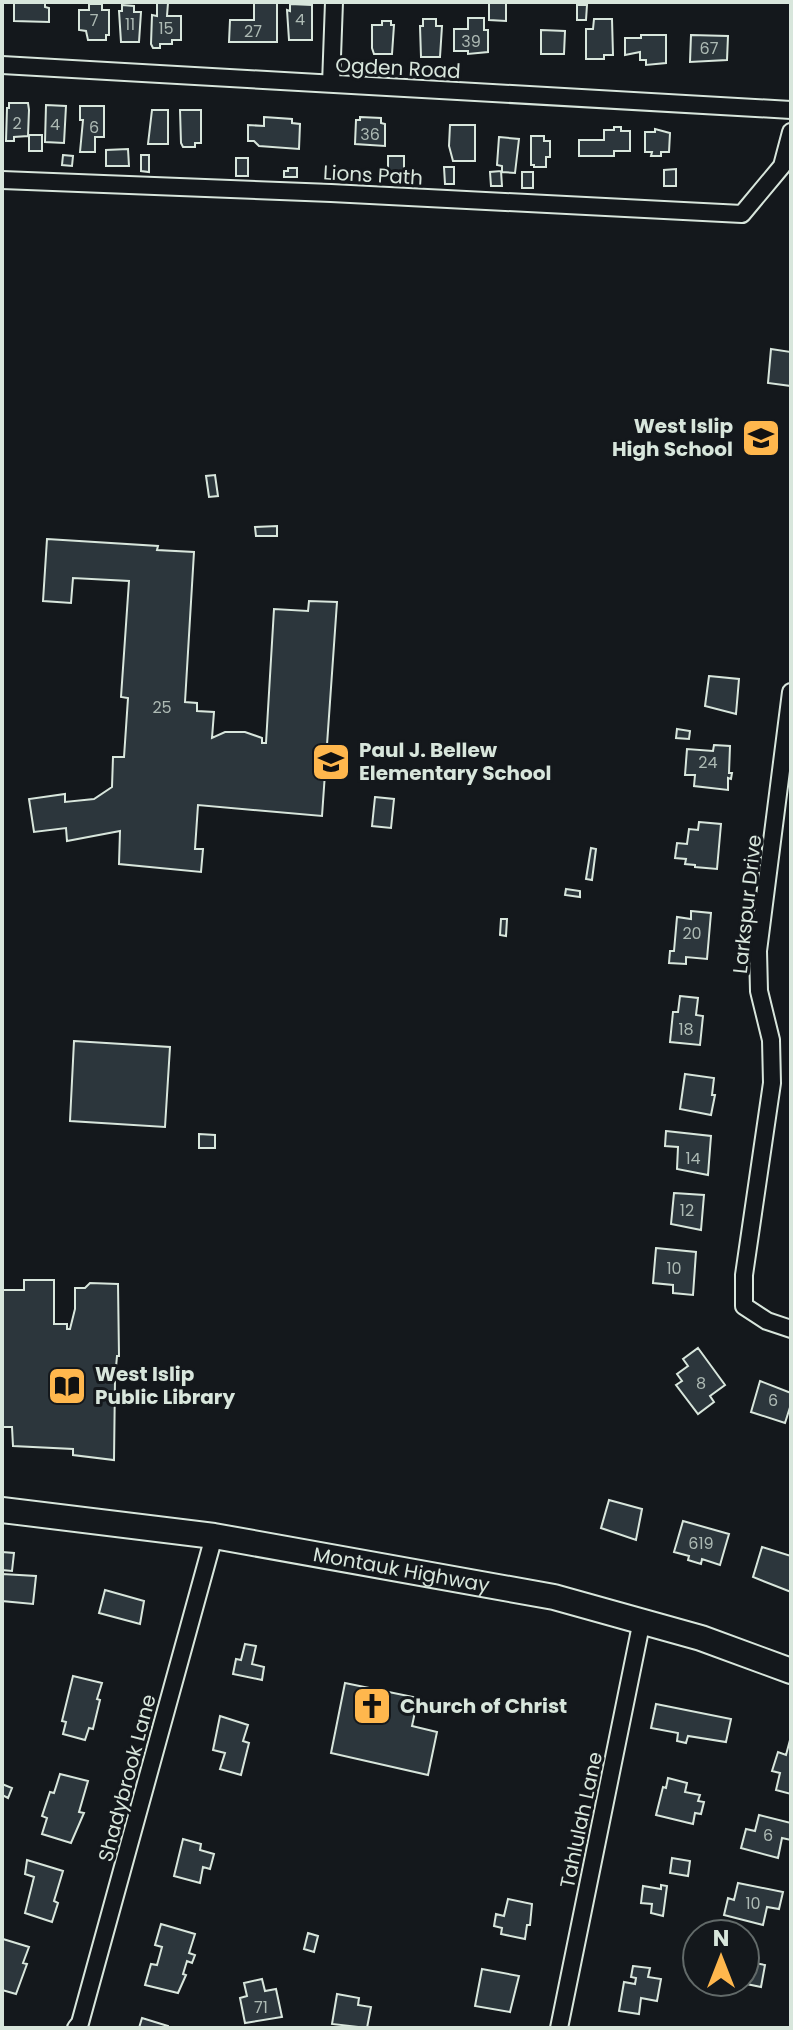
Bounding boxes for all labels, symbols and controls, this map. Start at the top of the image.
house number: 4 [295,8,305,31]
house number: 7 [90,9,99,32]
house number: 11 [125,13,135,36]
house number: 15 [158,17,174,40]
house number: 27 [244,20,262,43]
house number: 39 [461,30,481,53]
house number: 67 [700,37,719,60]
street label: Ogden Road [335,51,461,85]
house number: 2 [12,112,22,135]
house number: 4 [50,113,60,136]
house number: 6 [89,116,99,139]
house number: 36 [360,123,380,146]
street label: Lions Path [322,158,424,192]
place label: West Islip High School [612,412,733,463]
school or university icon: West Islip High School [740,417,782,459]
house number: 25 [152,696,172,719]
place label: Paul J. Bellew Elementary School [359,736,551,787]
school or university icon: Paul J. Bellew Elementary School [310,741,352,783]
house number: 24 [698,751,718,774]
street label: Larkspur Drive [726,833,768,975]
house number: 20 [682,922,702,945]
house number: 18 [678,1018,694,1041]
house number: 14 [685,1147,701,1170]
house number: 12 [680,1199,694,1222]
house number: 10 [666,1257,682,1280]
place label: West Islip Public Library [95,1360,235,1411]
library icon: West Islip Public Library [46,1365,88,1407]
house number: 8 [696,1372,706,1395]
house number: 6 [768,1389,778,1412]
house number: 619 [688,1532,714,1555]
street label: Montauk Highway [311,1540,492,1599]
church icon: Church of Christ [351,1685,393,1727]
street label: Shadybrook Lane [91,1691,163,1865]
place label: Church of Christ [400,1692,567,1720]
street label: Tahlulah Lane [553,1749,609,1891]
house number: 6 [763,1824,773,1847]
house number: 10 [745,1892,761,1915]
north arrow [681,1918,761,1998]
text: N [713,1923,729,1954]
house number: 71 [254,1996,268,2019]

